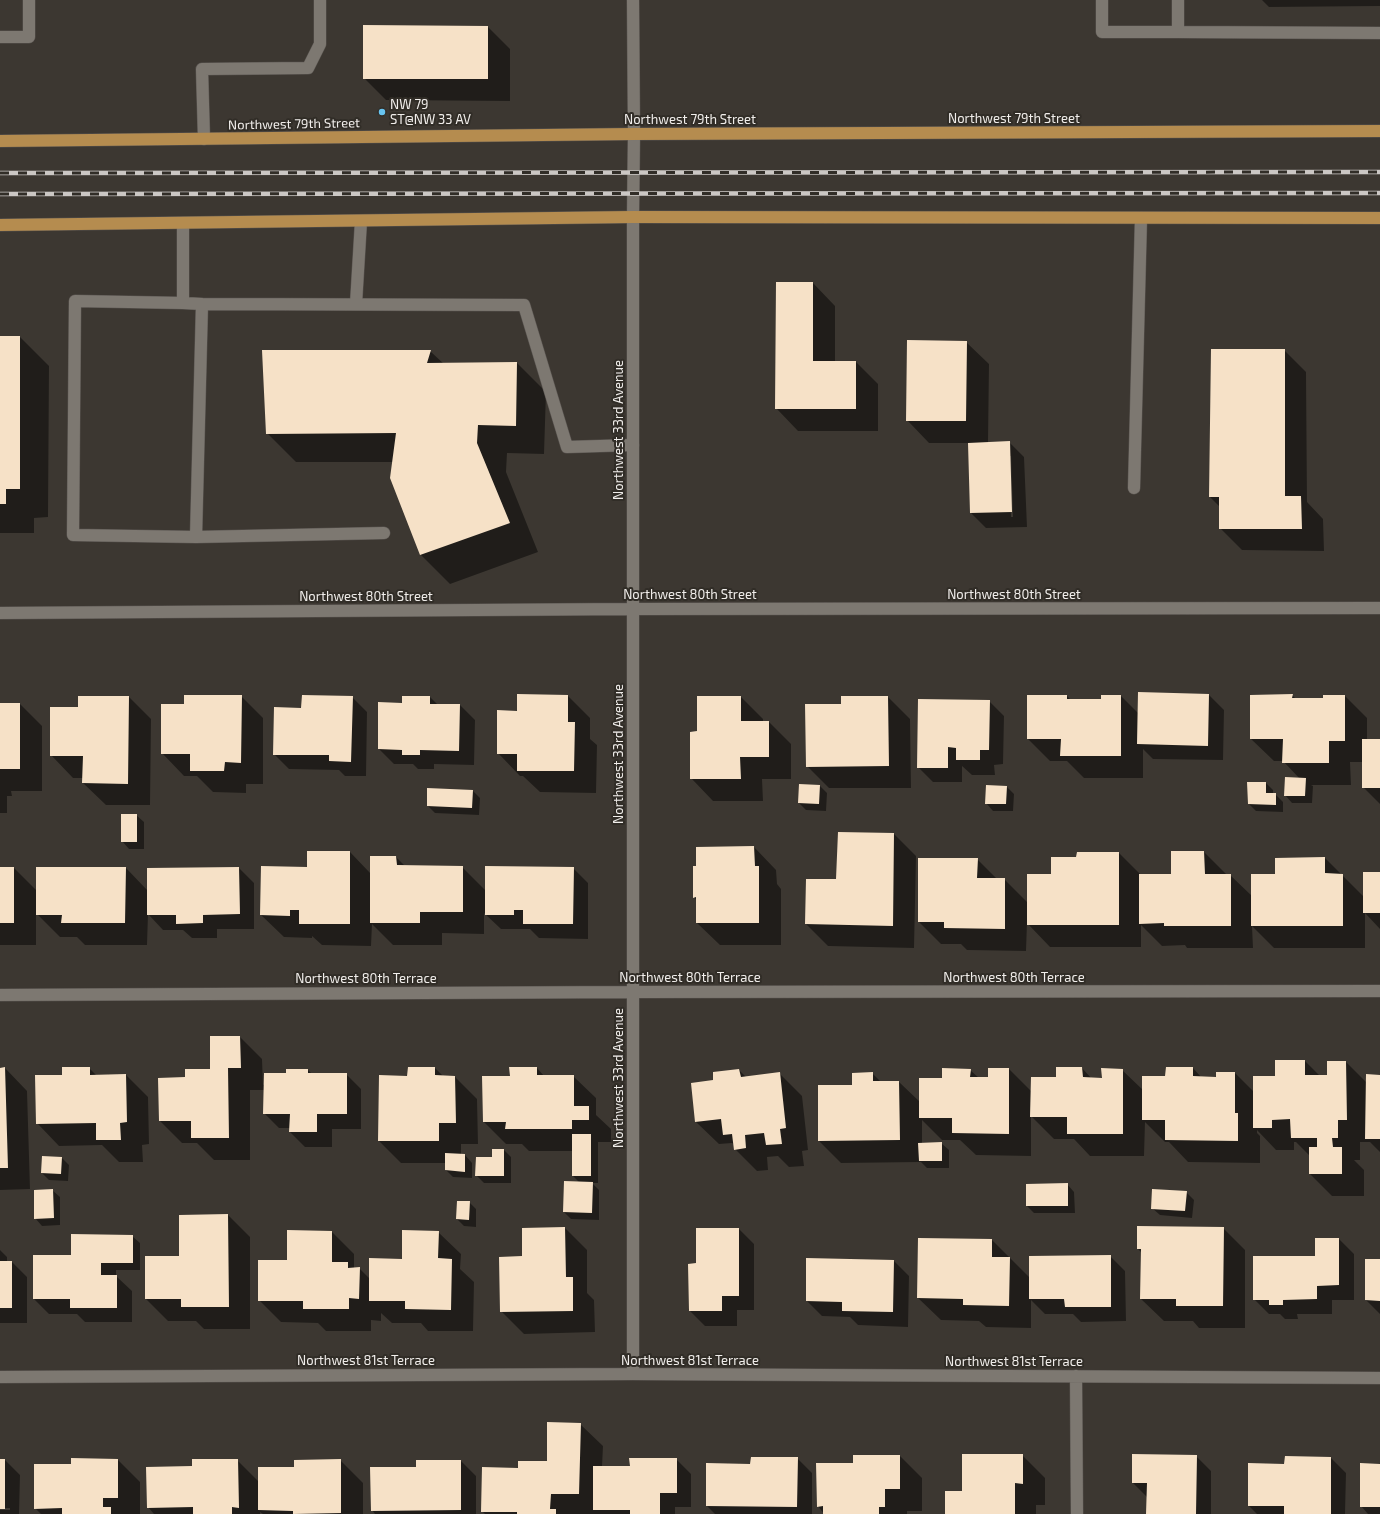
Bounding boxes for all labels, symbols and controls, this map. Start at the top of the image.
place label: NW 79 ST@NW 33 AV [390,97,471,128]
marker: NW 79 ST@NW 33 AV [377,107,387,117]
street label: Northwest 79th Street [948,111,1080,127]
street label: Northwest 79th Street [624,112,756,128]
street label: Northwest 79th Street [228,115,360,133]
street label: Northwest 33rd Avenue [611,360,627,500]
street label: Northwest 80th Street [623,587,757,603]
street label: Northwest 80th Street [947,587,1081,603]
street label: Northwest 80th Street [299,589,433,605]
street label: Northwest 33rd Avenue [611,684,627,824]
street label: Northwest 80th Terrace [619,970,761,986]
street label: Northwest 80th Terrace [943,970,1085,986]
street label: Northwest 80th Terrace [295,971,437,987]
street label: Northwest 33rd Avenue [611,1008,627,1148]
street label: Northwest 81st Terrace [297,1353,435,1369]
street label: Northwest 81st Terrace [621,1353,759,1369]
street label: Northwest 81st Terrace [945,1354,1083,1370]

